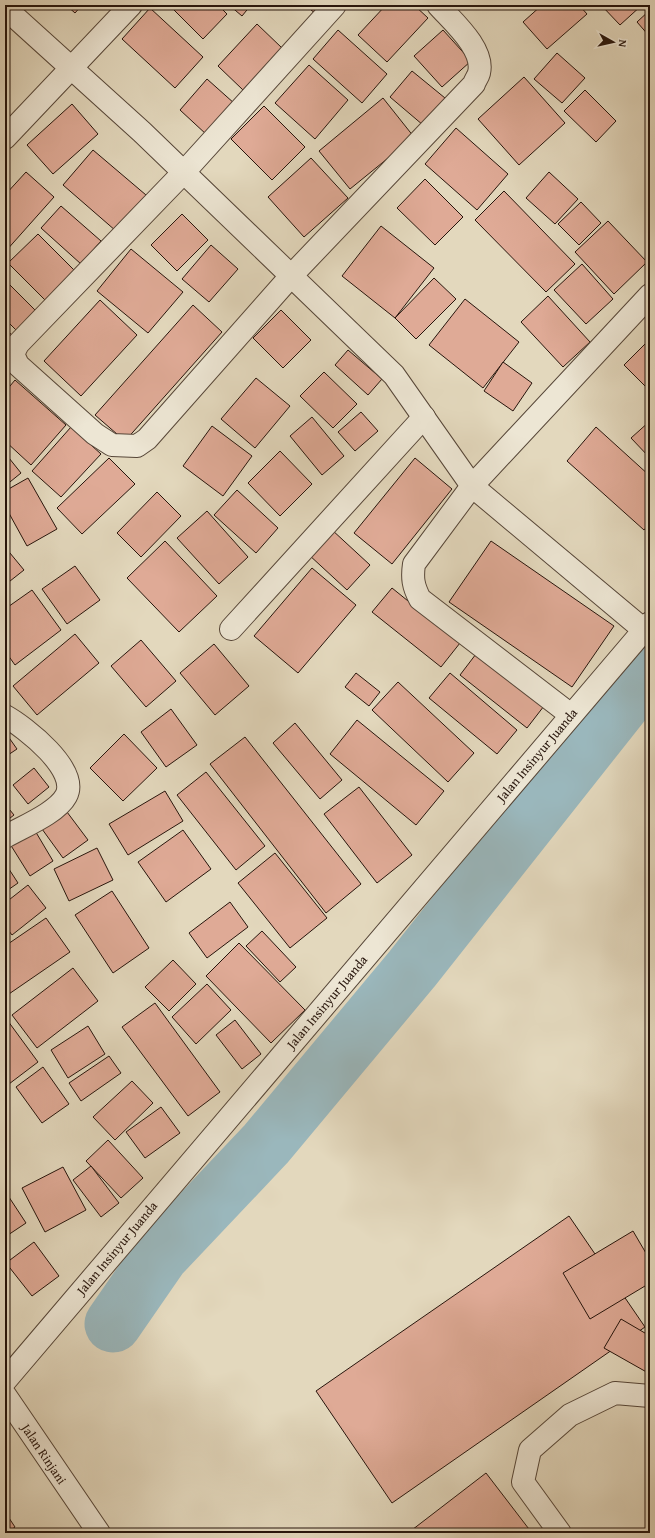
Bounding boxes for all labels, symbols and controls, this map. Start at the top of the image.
north arrow [593,22,633,62]
text: N [614,39,631,49]
street label: Jalan Insinyur Juanda [491,703,582,807]
street label: Jalan Insinyur Juanda [281,950,372,1054]
street label: Jalan Insinyur Juanda [71,1196,162,1300]
street label: Jalan Rinjani [16,1418,71,1488]

